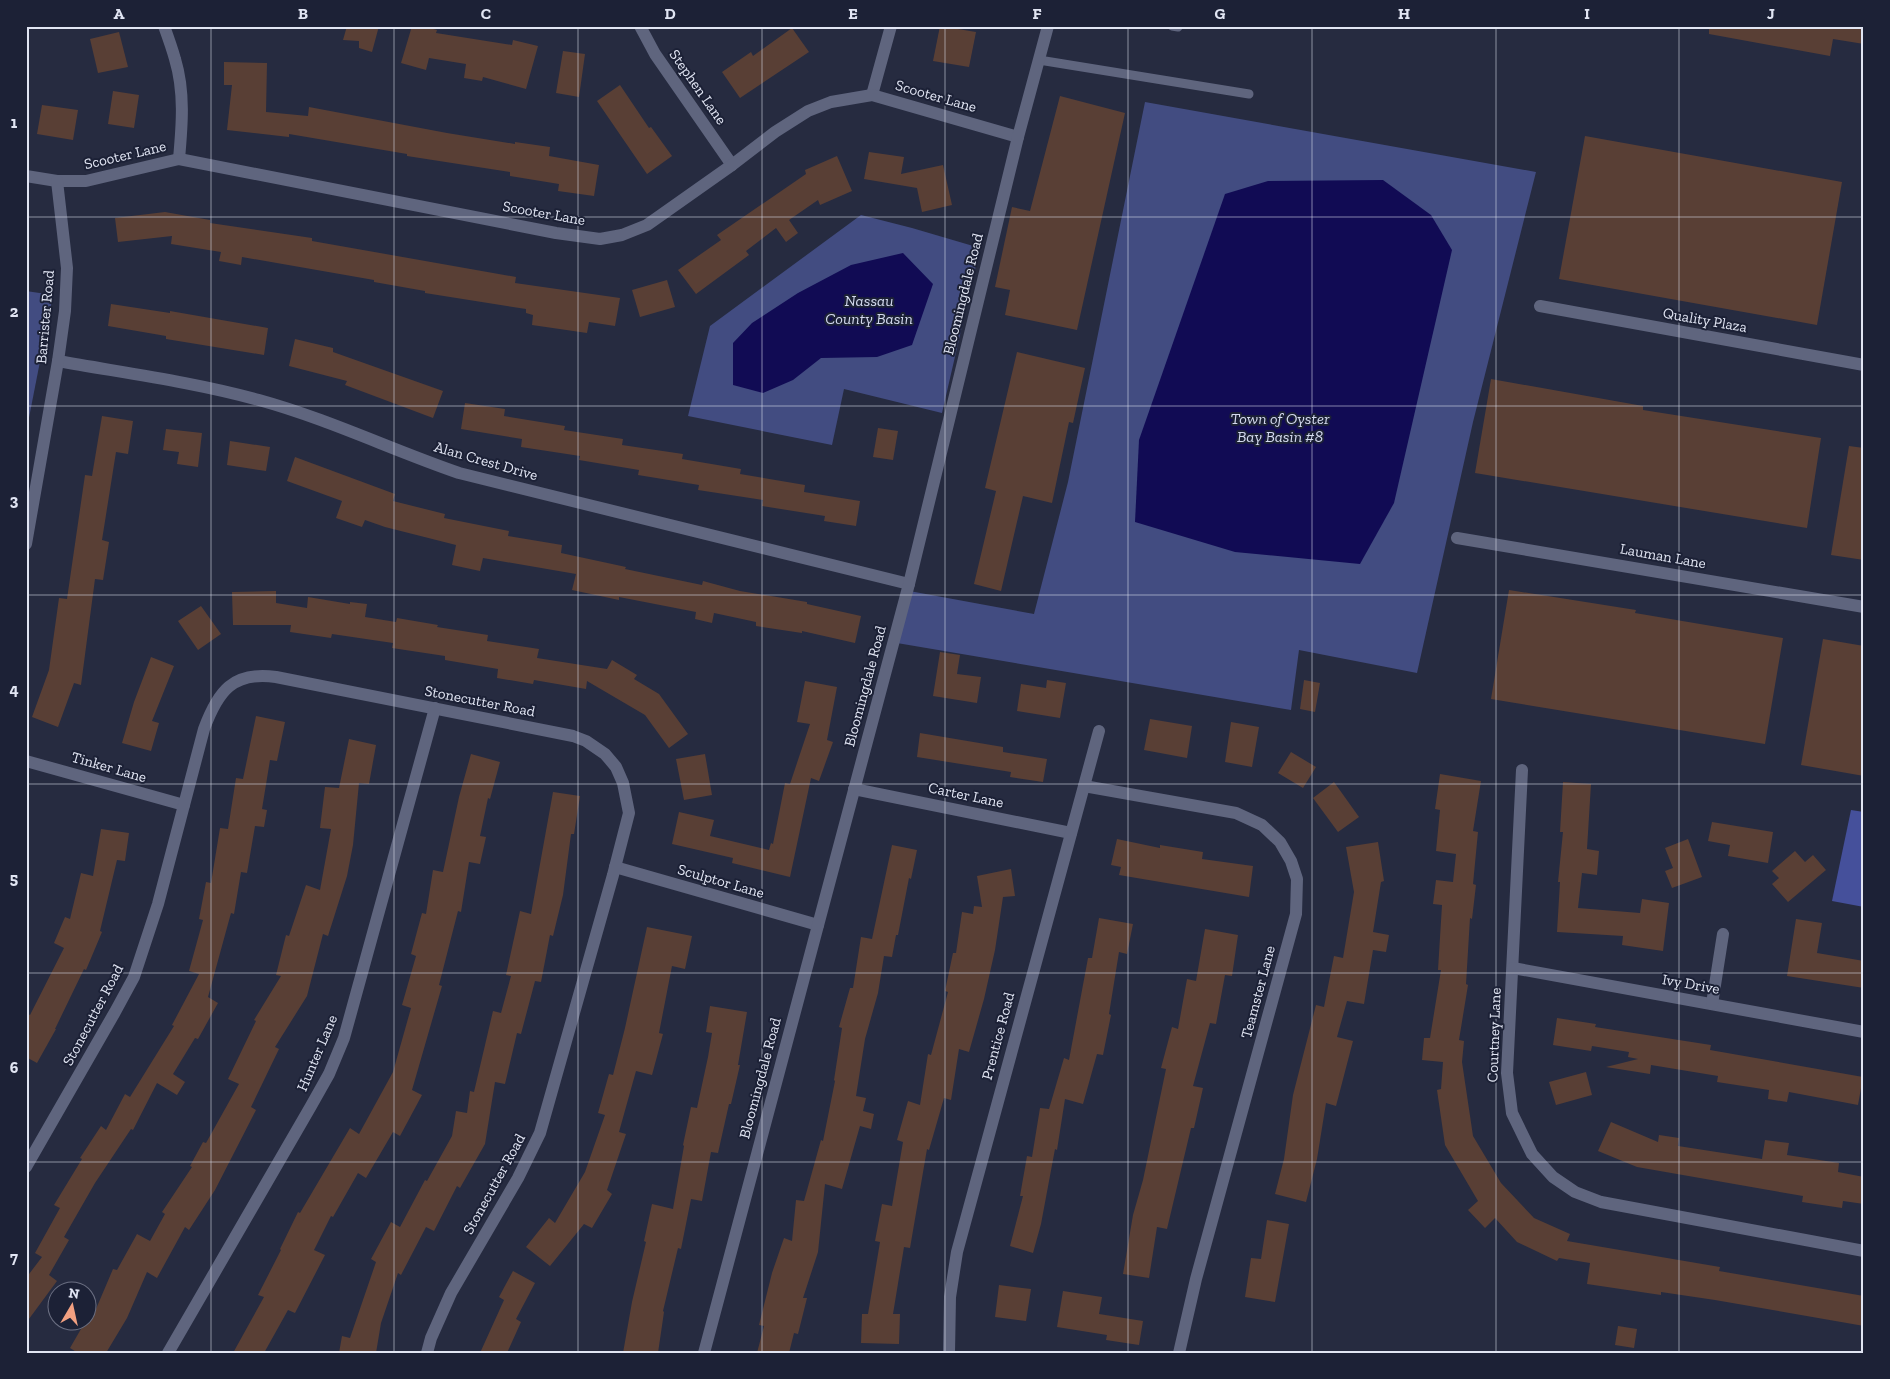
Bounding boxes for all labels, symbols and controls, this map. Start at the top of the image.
text: A [114,4,125,23]
text: B [298,4,308,23]
text: C [481,4,491,23]
text: D [664,4,676,23]
text: E [848,4,858,23]
text: F [1032,4,1042,23]
text: G [1215,4,1226,23]
text: H [1398,4,1410,23]
text: I [1584,4,1590,23]
text: J [1767,4,1775,23]
street label: Stephen Lane [666,46,730,128]
street label: Scooter Lane [893,76,979,116]
text: 1 [11,113,18,132]
street label: Scooter Lane [82,137,168,173]
street label: Scooter Lane [501,197,587,229]
street label: Bloomingdale Road [939,231,987,357]
street label: Barrister Road [32,269,58,365]
water label: Nassau County Basin [825,291,913,328]
text: 2 [10,302,19,321]
street label: Quality Plaza [1661,304,1749,336]
water label: Town of Oyster Bay Basin #8 [1231,409,1330,446]
street label: Alan Crest Drive [432,438,540,484]
text: 3 [10,491,19,510]
street label: Lauman Lane [1619,540,1707,572]
street label: Bloomingdale Road [840,623,890,748]
text: 4 [9,680,19,699]
street label: Stonecutter Road [423,681,538,721]
street label: Tinker Lane [69,748,149,786]
street label: Carter Lane [927,778,1005,812]
street label: Sculptor Lane [676,860,766,902]
text: 5 [10,869,18,888]
street label: Teamster Lane [1237,944,1279,1040]
street label: Stonecutter Road [59,961,128,1069]
street label: Ivy Drive [1661,970,1721,998]
street label: Courtney Lane [1483,987,1505,1083]
street label: Prentice Road [978,989,1019,1082]
street label: Hunter Lane [293,1012,341,1094]
street label: Bloomingdale Road [735,1015,785,1140]
text: 6 [10,1058,19,1077]
street label: Stonecutter Road [459,1130,529,1237]
text: 7 [10,1248,18,1267]
north arrow [48,1282,98,1332]
text: N [67,1284,81,1303]

